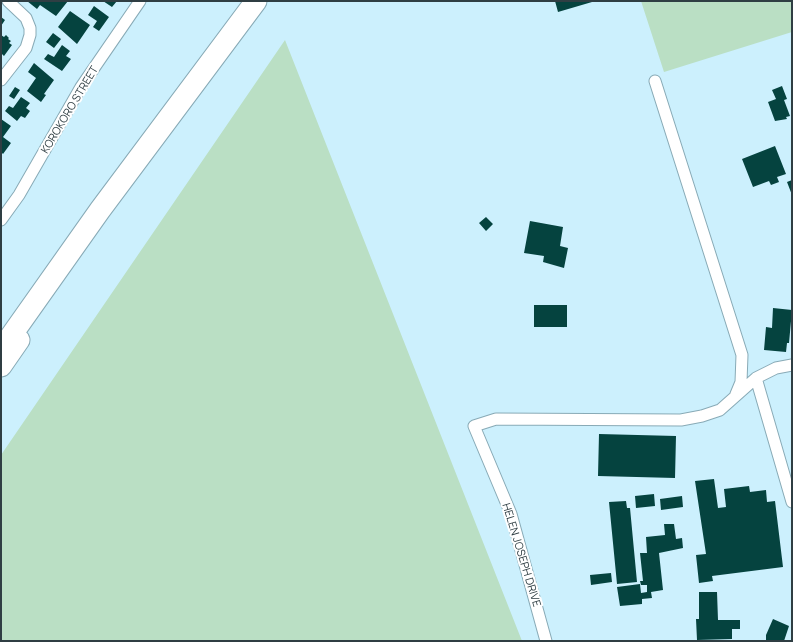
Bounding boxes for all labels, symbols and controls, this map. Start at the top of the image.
street label: KOROKORO STREET [39,64,101,156]
street label: HELEN JOSEPH DRIVE [499,502,543,608]

